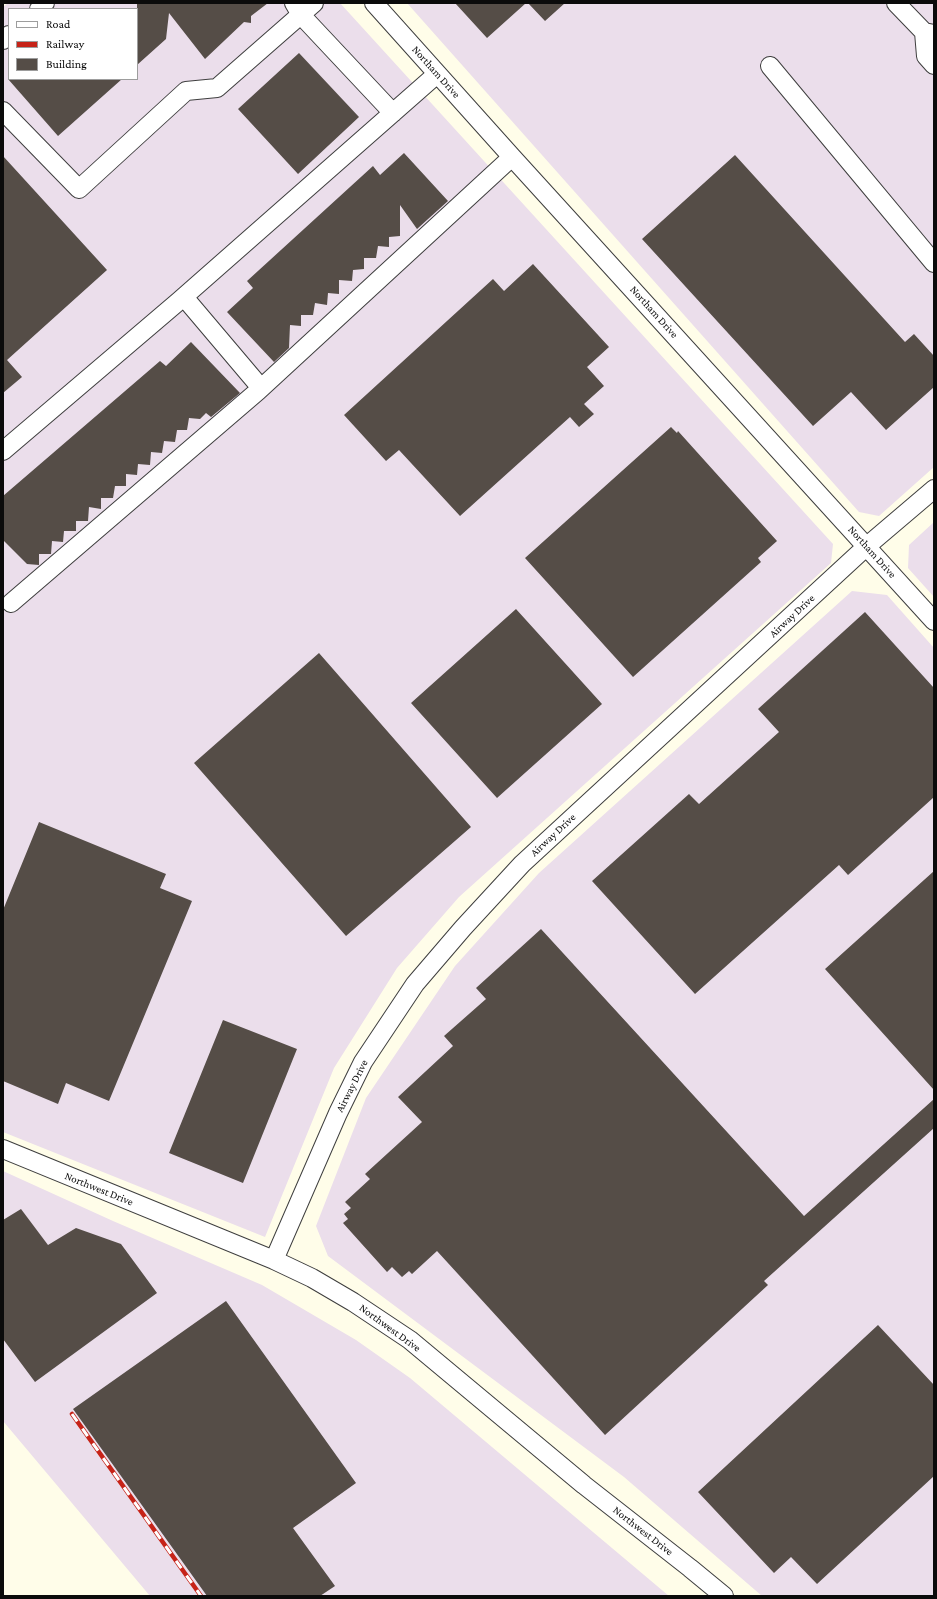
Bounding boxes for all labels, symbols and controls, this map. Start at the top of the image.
legend [8,8,138,80]
text: Road [46,17,70,31]
text: Railway [46,37,84,51]
street label: Northam Drive [409,43,463,101]
text: Building [46,57,87,71]
street label: Northam Drive [627,283,681,341]
street label: Northam Drive [845,523,899,581]
street label: Airway Drive [767,592,817,640]
street label: Airway Drive [528,811,578,859]
street label: Airway Drive [333,1058,371,1114]
street label: Northwest Drive [63,1169,135,1209]
street label: Northwest Drive [357,1301,423,1355]
street label: Northwest Drive [610,1503,676,1559]

